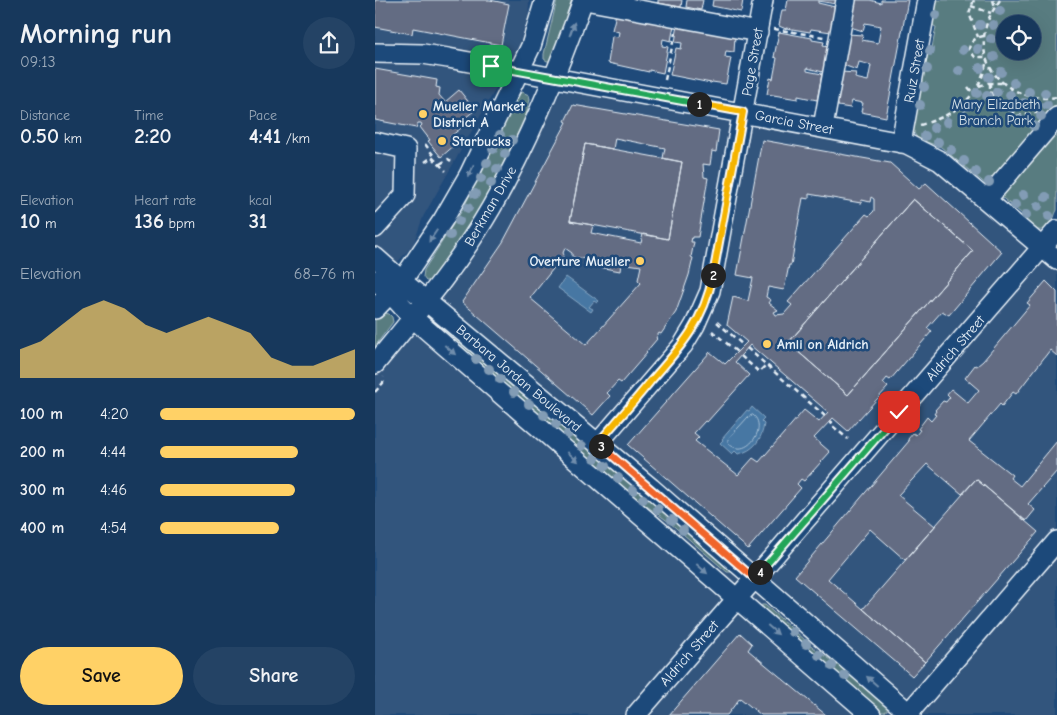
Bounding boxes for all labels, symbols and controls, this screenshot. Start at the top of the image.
map controls [996,15,1041,60]
button: locate [996,15,1041,60]
button: share [303,17,355,69]
text: Morning run [20,18,172,50]
one-way arrow [569,21,576,36]
street label: Page Street [738,26,767,97]
street label: Ruiz Street [901,37,929,104]
pin [470,45,512,87]
icon: arrive [477,52,505,80]
text: 09:13 [20,53,56,71]
pin: 1 [687,92,711,116]
text: 1 [697,96,702,113]
park label: Mary Elizabeth Branch Park [951,96,1041,129]
place label: Mueller Market District A [433,98,525,131]
text: Distance [20,107,70,124]
text: Time [134,107,163,124]
text: Pace [249,107,277,124]
street label: Garcia Street [753,107,835,139]
marker: Mueller Market District A [417,108,429,120]
text: 0.50 [20,124,59,148]
text: 2:20 [134,124,172,148]
text: 4:41 [249,124,281,148]
text: km [59,130,82,147]
text: /km [281,130,310,147]
place label: Starbucks [452,133,511,150]
marker: Starbucks [436,135,448,147]
street label: Berkman Drive [461,163,520,249]
one-way arrow [467,164,475,178]
text: Elevation [20,192,74,209]
text: Heart rate [134,192,196,209]
text: kcal [249,192,272,209]
text: 10 [20,209,40,233]
text: 136 [134,209,164,233]
text: 31 [249,209,267,233]
text: m [40,215,57,232]
text: bpm [164,215,195,232]
one-way arrow [428,229,437,243]
place label: Overture Mueller [529,253,630,270]
marker: Overture Mueller [634,255,646,267]
pin: 2 [701,262,725,288]
text: Elevation [20,265,81,283]
text: 68–76 m [294,265,355,283]
text: 2 [710,267,717,284]
street label: Aldrich Street [922,311,989,385]
street label: Barbara Jordan Boulevard [453,321,585,436]
place label: Amli on Aldrich [777,336,869,353]
marker: Amli on Aldrich [761,338,773,350]
one-way arrow [444,344,456,355]
pin [878,391,920,433]
icon: check [885,398,913,426]
text: 100 m [20,405,63,423]
text: 4:20 [100,405,129,423]
pin: 3 [589,434,613,458]
text: 3 [598,438,605,455]
text: 200 m [20,443,65,461]
text: 4:44 [100,443,126,461]
one-way arrow [566,451,579,462]
text: 300 m [20,481,65,499]
text: 4:46 [100,481,127,499]
text: 400 m [20,519,64,537]
text: 4:54 [100,519,127,537]
pin: 4 [747,560,773,584]
one-way arrow [696,564,709,575]
text: 4 [757,564,764,581]
street label: Aldrich Street [656,616,723,690]
one-way arrow [767,624,779,635]
button: Save [20,647,183,705]
button: Share [193,647,355,705]
one-way arrow [865,675,878,686]

